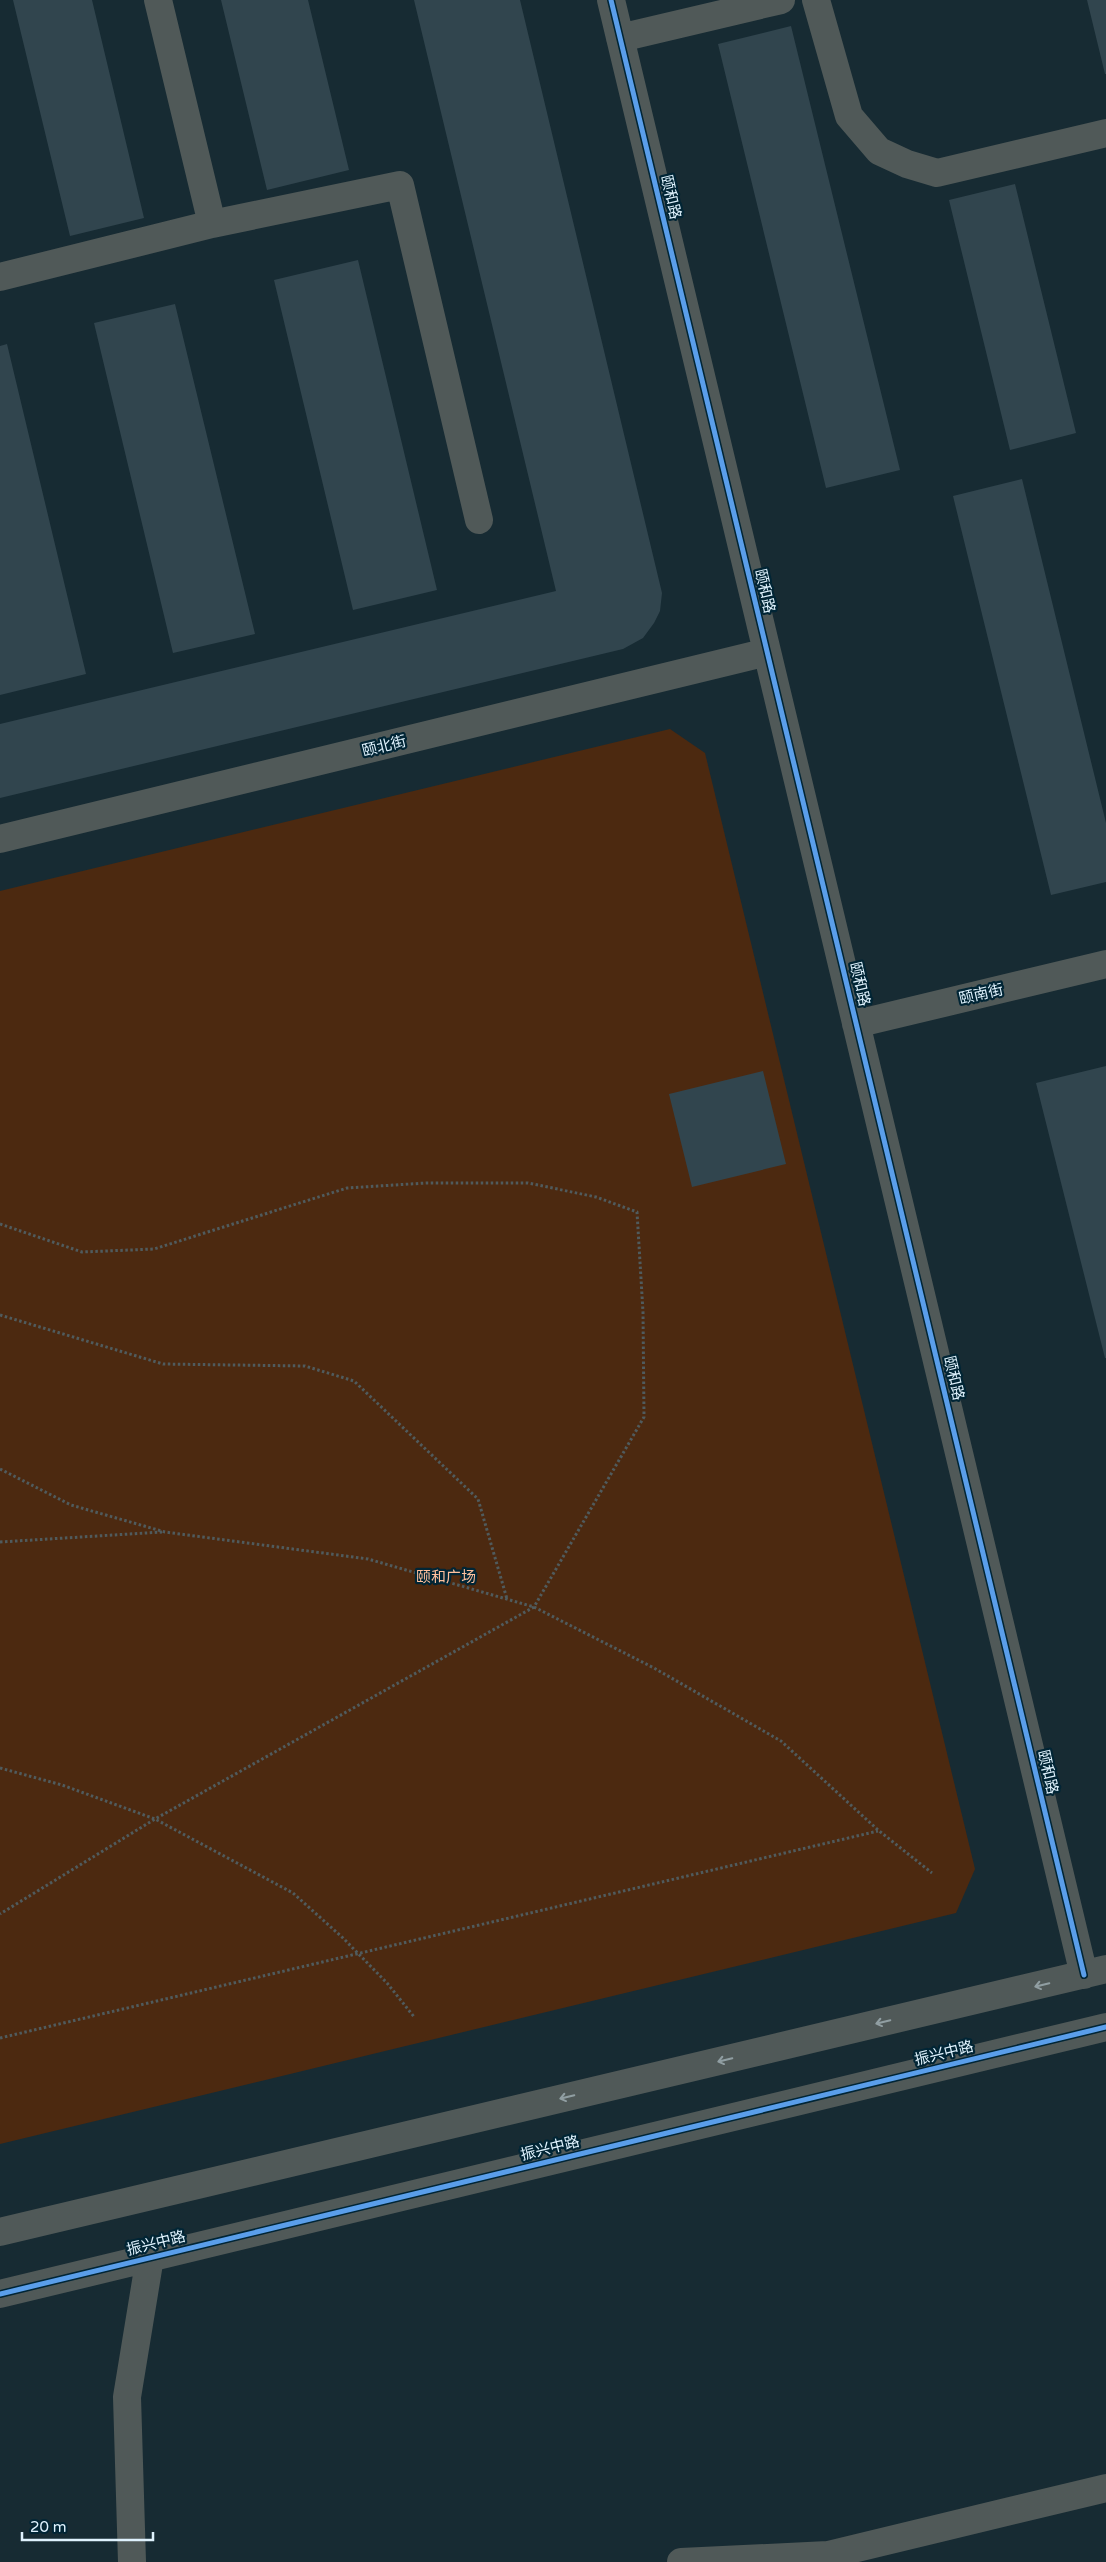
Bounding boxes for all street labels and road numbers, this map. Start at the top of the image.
street label: 颐和路 [657,173,685,221]
street label: 颐和路 [751,567,779,615]
street label: 颐北街 [360,732,408,760]
street label: 颐和路 [846,960,874,1008]
street label: 颐南街 [957,980,1005,1008]
street label: 颐和路 [940,1354,968,1402]
street label: 颐和路 [1034,1748,1062,1796]
street label: 振兴中路 [913,2037,975,2069]
street label: 振兴中路 [519,2132,581,2164]
street label: 振兴中路 [125,2227,187,2259]

